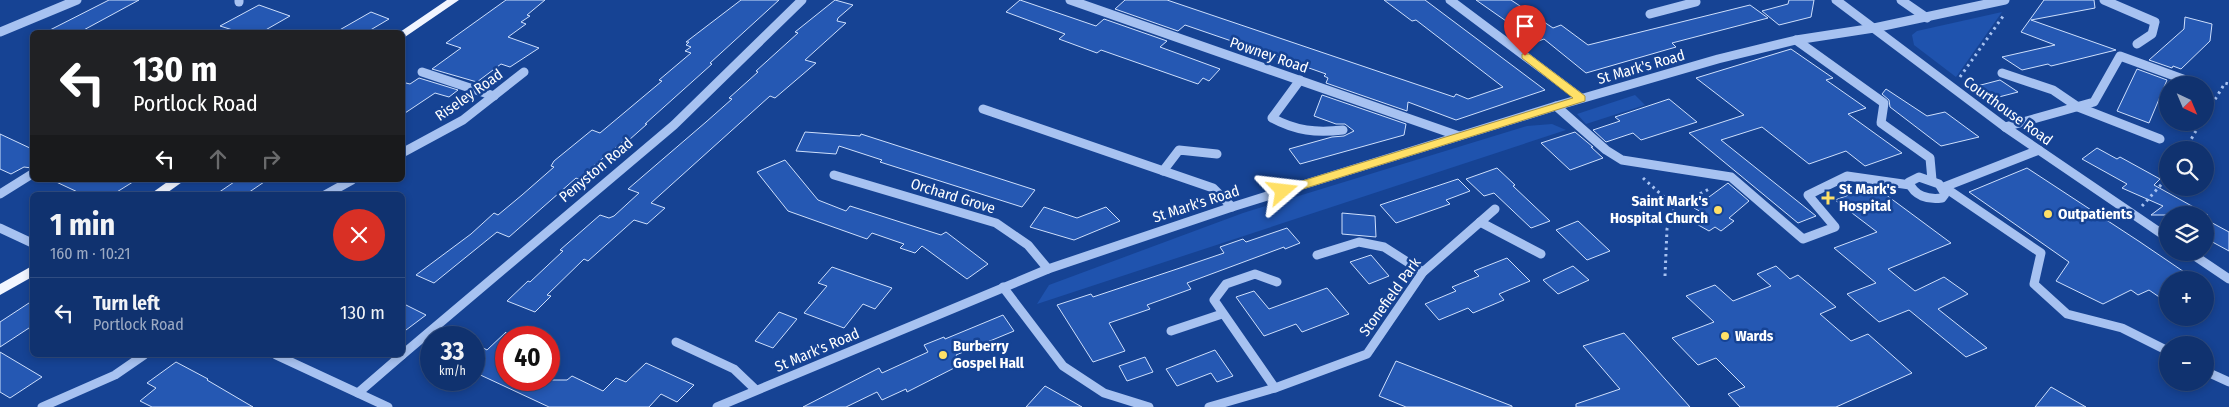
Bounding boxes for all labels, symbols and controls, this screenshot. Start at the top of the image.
pin [1504,5,1546,56]
icon: arrive [1511,12,1539,40]
street label: Powney Road [1227,33,1311,77]
street label: St Mark's Road [1595,46,1687,88]
text: 130 m [133,48,217,90]
icon: left [50,50,115,115]
street label: Riseley Road [432,65,506,125]
street label: Courthouse Road [1960,73,2056,149]
north arrow [2159,76,2214,131]
map controls [2159,76,2214,391]
text: Portlock Road [133,90,258,117]
street label: Penyston Road [555,134,637,206]
button: search [2159,141,2214,196]
icon: left [151,145,179,173]
icon: ahead [204,145,232,173]
icon: right [257,145,285,173]
position arrow [1256,164,1308,216]
street label: Orchard Grove [909,175,997,217]
place label: St Mark's Hospital [1839,180,1897,215]
street label: St Mark's Road [1150,182,1242,226]
marker: St Mark's Hospital [1821,191,1835,205]
place label: Saint Mark's Hospital Church [1610,192,1708,227]
marker: Saint Mark's Hospital Church [1712,204,1724,216]
place label: Outpatients [2058,205,2133,223]
button: layers [2159,206,2214,261]
text: 1 min [50,207,115,243]
marker: Outpatients [2042,208,2054,220]
button: close [333,209,385,261]
text: 160 m · 10:21 [50,244,130,263]
street label: Stonefield Park [1355,254,1425,340]
button: + [2159,271,2214,326]
text: Turn left [93,292,160,315]
icon: left [50,299,78,327]
text: 130 m [340,301,385,324]
text: Portlock Road [93,315,184,334]
street label: St Mark's Road [772,324,862,376]
speed limit sign: 40 [495,326,560,391]
place label: Wards [1735,327,1774,345]
marker: Wards [1719,330,1731,342]
button: − [2159,336,2214,391]
text: 33 [441,337,464,367]
place label: Burberry Gospel Hall [953,337,1025,372]
marker: Burberry Gospel Hall [937,349,949,361]
text: km/h [439,364,466,378]

